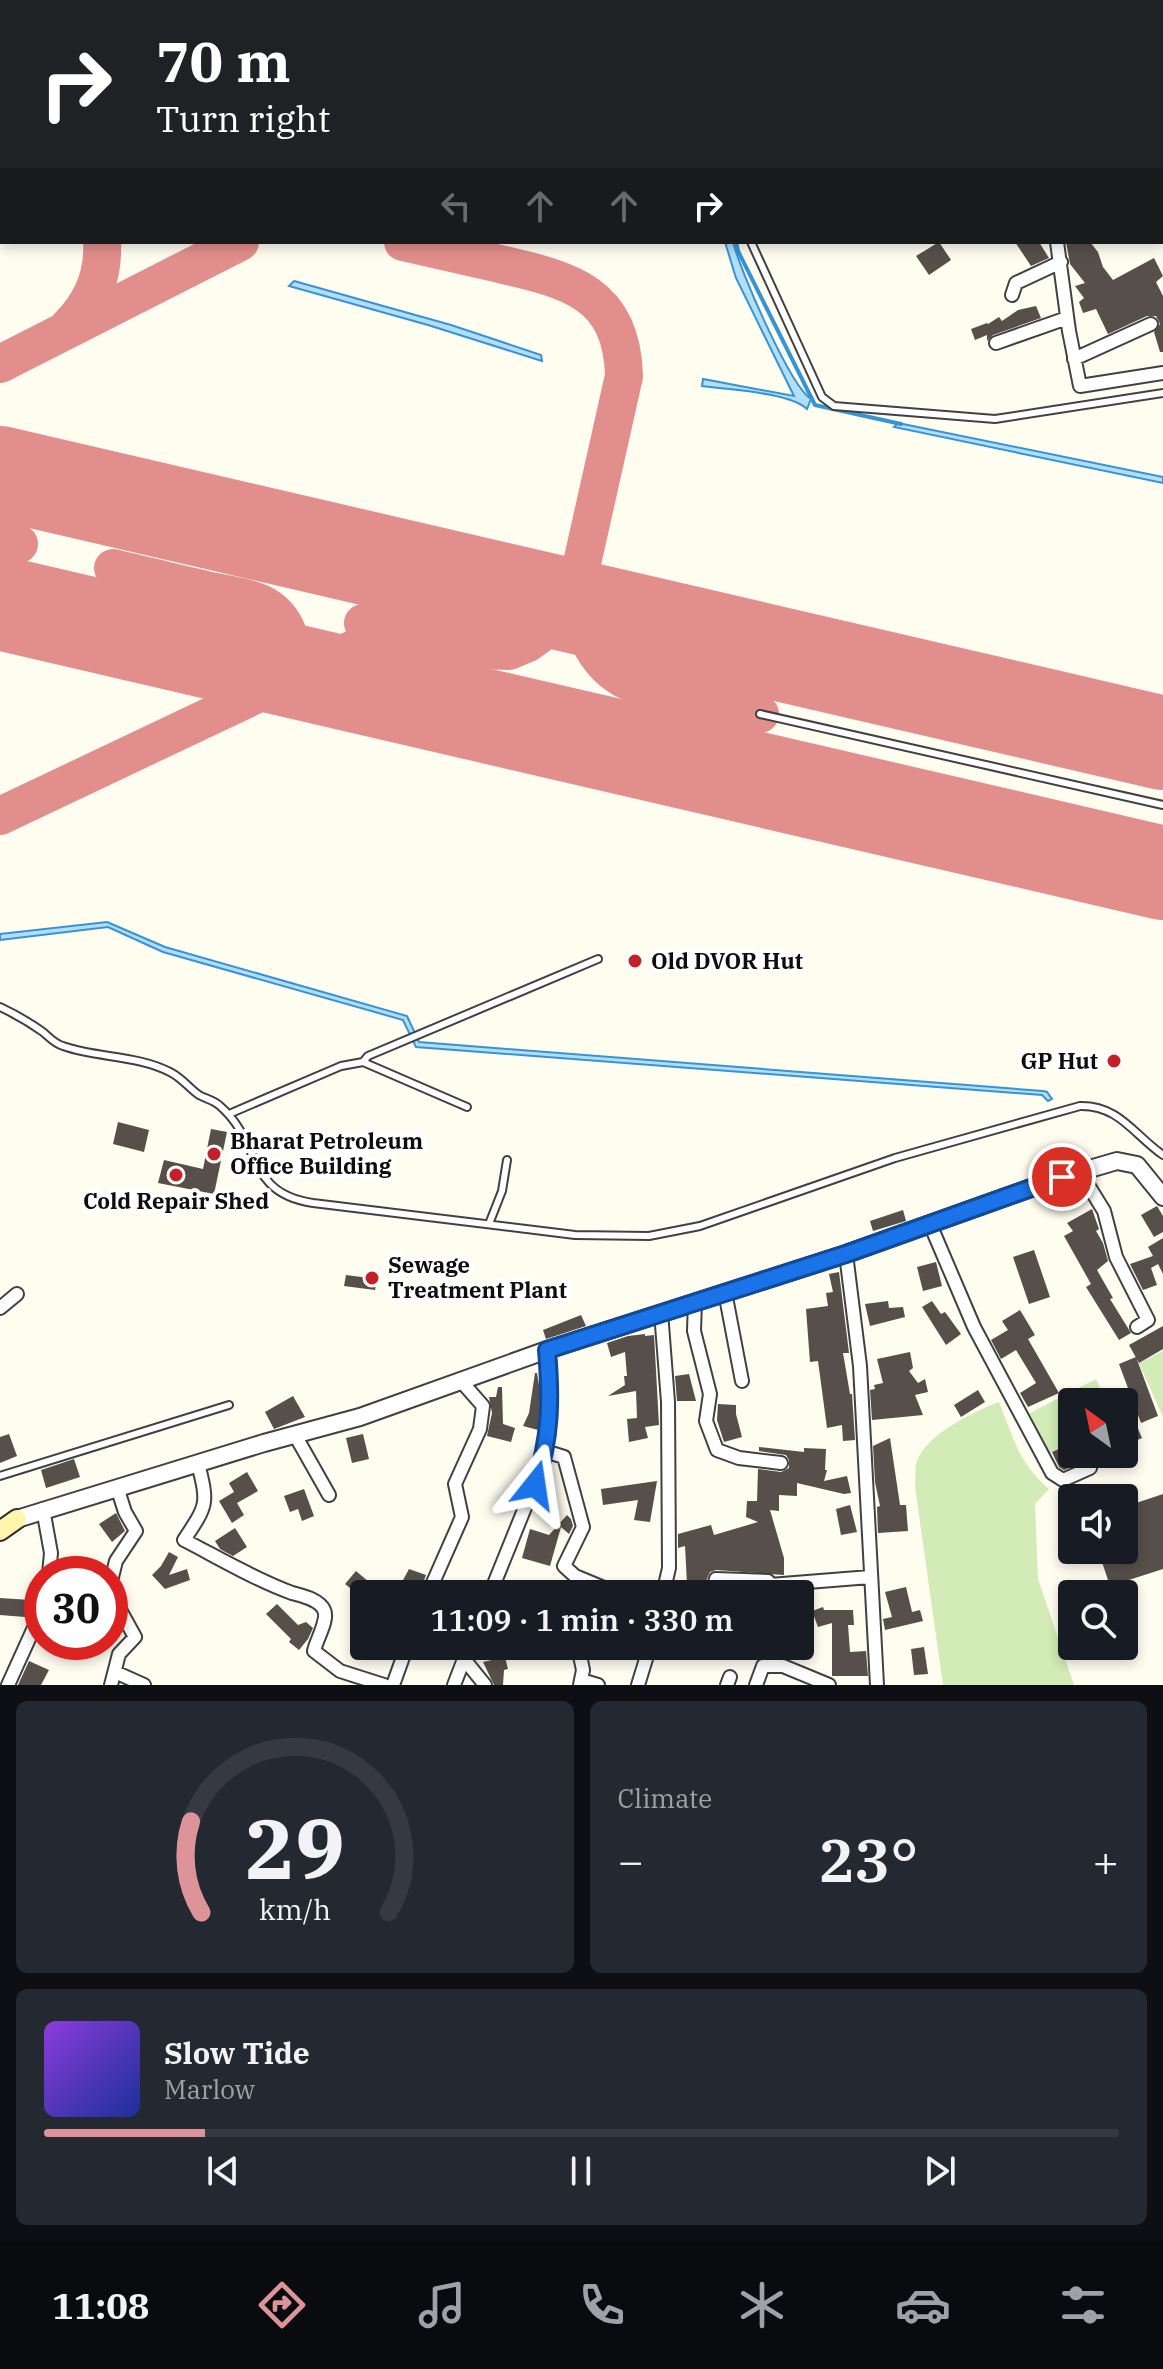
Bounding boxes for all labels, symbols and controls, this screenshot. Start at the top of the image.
text: 70 m [156,25,291,97]
icon: right [24,32,128,136]
text: Turn right [156,95,330,142]
icon: left [434,184,478,228]
icon: ahead [518,184,562,228]
icon: ahead [602,184,646,228]
icon: right [686,184,730,228]
place label: Old DVOR Hut [651,946,803,975]
marker: Old DVOR Hut [626,952,644,970]
place label: GP Hut [1021,1046,1098,1075]
marker: GP Hut [1105,1052,1123,1070]
place label: Bharat Petroleum Office Building [230,1126,423,1180]
pin [1028,1143,1096,1211]
marker: Bharat Petroleum Office Building [205,1145,223,1163]
icon: arrive [1040,1155,1084,1199]
marker: Cold Repair Shed [167,1166,185,1184]
place label: Cold Repair Shed [83,1186,269,1215]
place label: Sewage Treatment Plant [388,1250,567,1304]
marker: Sewage Treatment Plant [363,1269,381,1287]
north arrow [1058,1388,1138,1468]
map controls [1058,1388,1138,1660]
position arrow [493,1443,577,1527]
button: sound [1058,1484,1138,1564]
speed limit sign: 30 [24,1556,128,1660]
button: search [1058,1580,1138,1660]
text: 11:09 · 1 min · 330 m [431,1600,733,1639]
text: Climate [618,1781,712,1815]
text: 29 [245,1794,345,1902]
text: 23° [818,1820,918,1899]
text: − [618,1832,644,1889]
text: + [1093,1832,1119,1889]
text: km/h [259,1891,331,1928]
text: Slow Tide [164,2033,310,2072]
text: Marlow [164,2072,255,2106]
icon: previous [201,2149,245,2193]
icon: pause [559,2149,603,2193]
icon: next [918,2149,962,2193]
icon: directions [254,2277,310,2333]
icon: music [414,2277,470,2333]
icon: phone [574,2277,630,2333]
icon: climate [734,2277,790,2333]
icon: car [895,2277,951,2333]
icon: filters [1055,2277,1111,2333]
text: 11:08 [52,2282,149,2329]

